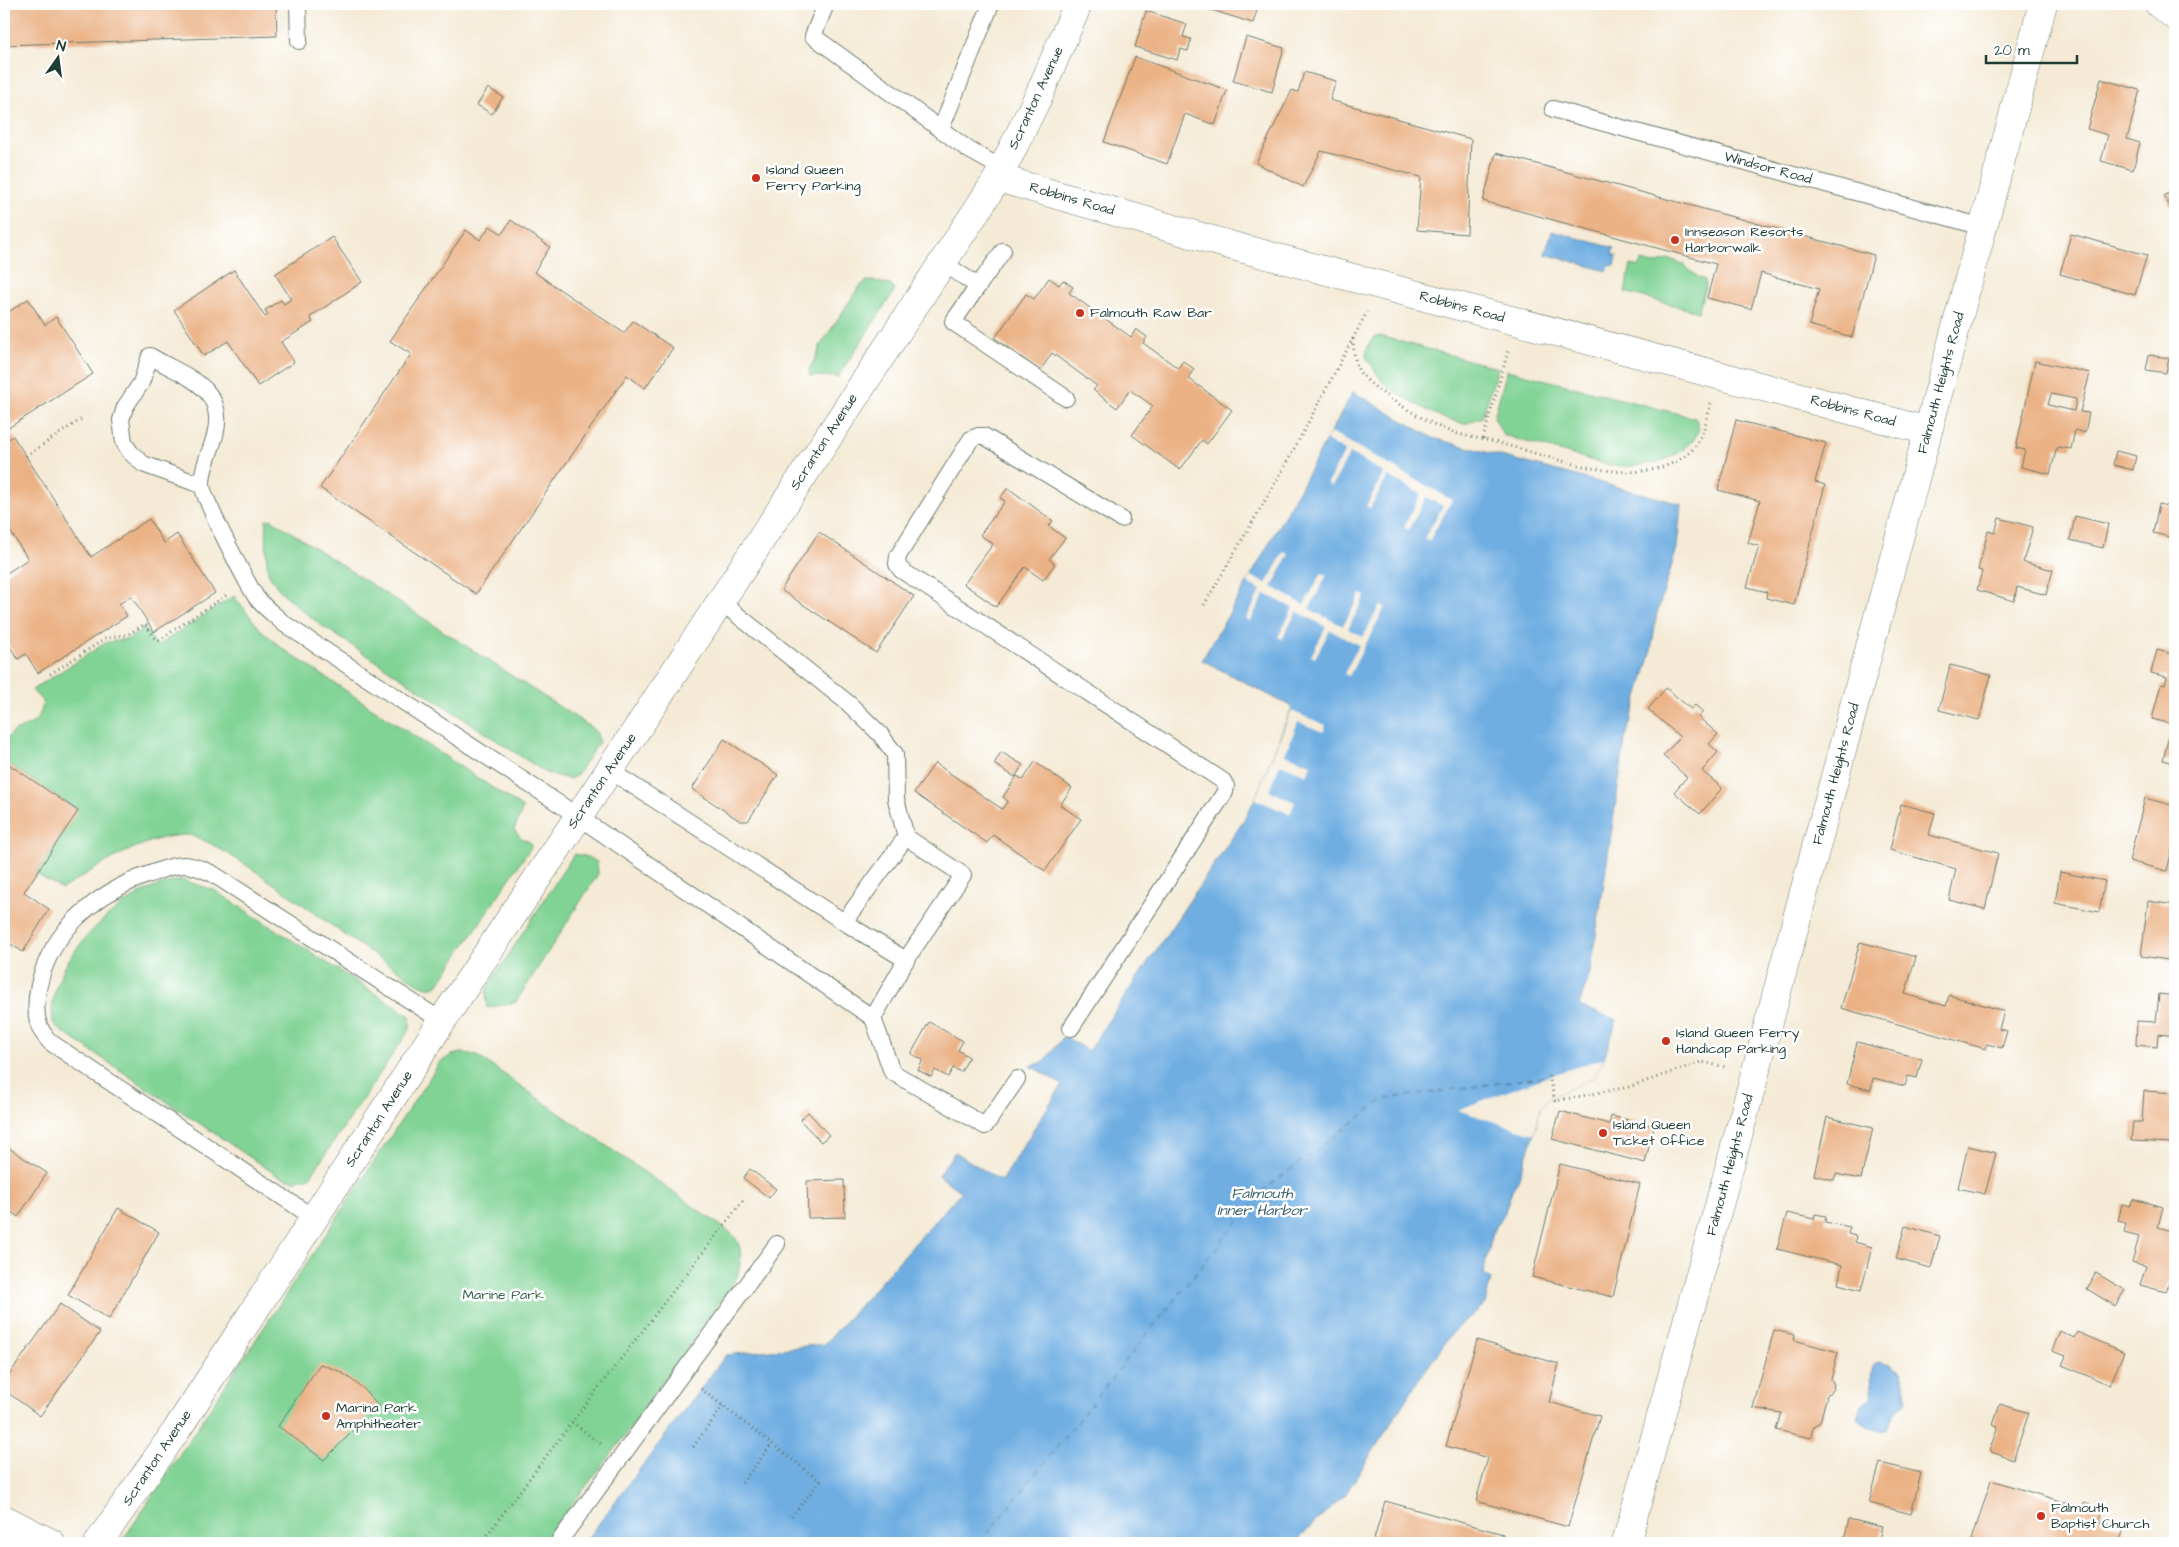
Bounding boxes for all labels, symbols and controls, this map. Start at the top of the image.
north arrow [32,32,82,82]
scale bar [1986,32,2078,64]
text: N [54,36,68,57]
text: 20 m [1994,40,2030,61]
street label: Scranton Avenue [1003,43,1069,153]
street label: Windsor Road [1722,147,1814,189]
place label: Island Queen Ferry Parking [766,160,861,196]
marker: Island Queen Ferry Parking [750,172,762,184]
street label: Robbins Road [1027,177,1117,221]
place label: Innseason Resorts Harborwalk [1685,222,1803,258]
marker: Innseason Resorts Harborwalk [1669,234,1681,246]
street label: Robbins Road [1417,286,1507,328]
place label: Falmouth Raw Bar [1090,303,1212,323]
marker: Falmouth Raw Bar [1074,307,1086,319]
street label: Falmouth Heights Road [1912,310,1970,456]
street label: Scranton Avenue [785,390,863,494]
street label: Robbins Road [1808,390,1898,432]
street label: Falmouth Heights Road [1807,701,1865,847]
street label: Scranton Avenue [563,729,642,833]
place label: Island Queen Ferry Handicap Parking [1676,1023,1800,1059]
marker: Island Queen Ferry Handicap Parking [1660,1035,1672,1047]
street label: Scranton Avenue [340,1067,418,1171]
street label: Falmouth Heights Road [1701,1092,1759,1238]
place label: Island Queen Ticket Office [1613,1115,1705,1151]
marker: Island Queen Ticket Office [1597,1127,1609,1139]
water label: Falmouth Inner Harbor [1217,1183,1309,1221]
park label: Marine Park [462,1285,544,1305]
place label: Marina Park Amphitheater [336,1398,421,1434]
street label: Scranton Avenue [118,1406,197,1510]
marker: Marina Park Amphitheater [320,1410,332,1422]
place label: Falmouth Baptist Church [2051,1498,2149,1534]
marker: Falmouth Baptist Church [2035,1510,2047,1522]

